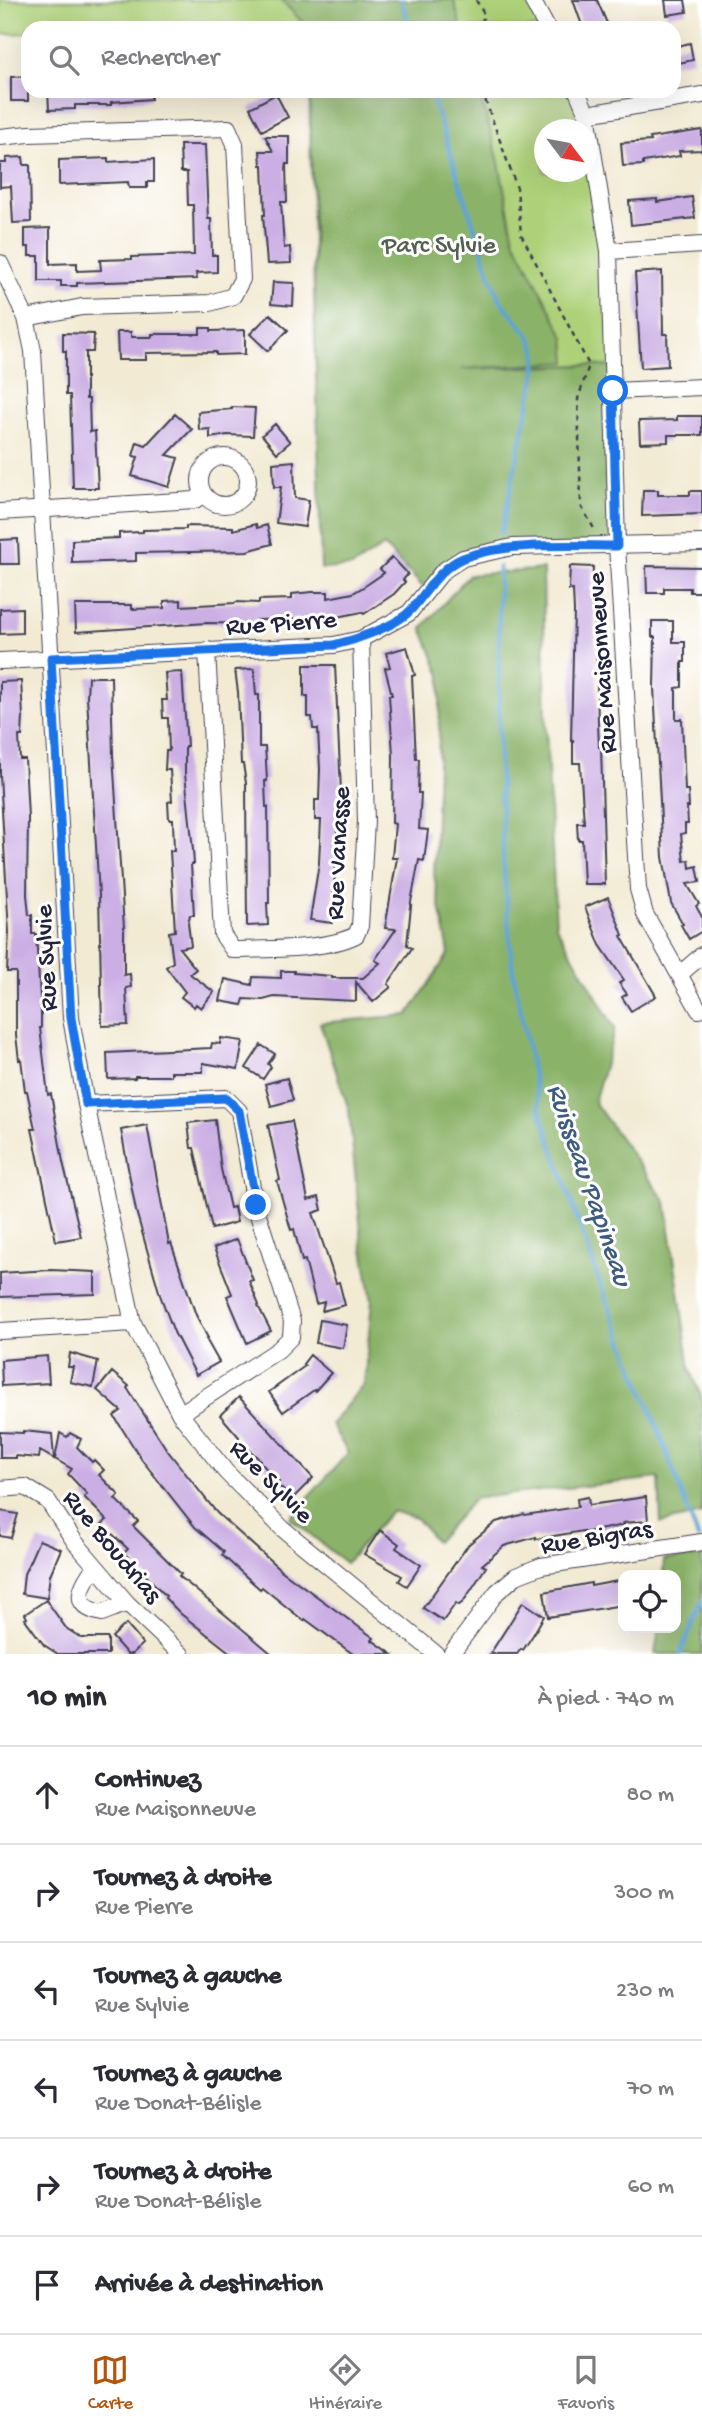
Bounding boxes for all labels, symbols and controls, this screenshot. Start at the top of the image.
search box [21,21,681,98]
icon: search [45,41,83,79]
text: Rechercher [101,44,219,75]
north arrow [534,119,597,182]
park label: Parc Sylvie [381,232,497,263]
route start [597,375,628,406]
street label: Rue Maisonneuve [583,570,626,754]
street label: Rue Pierre [225,606,338,645]
street label: Rue Vanasse [322,785,359,921]
street label: Rue Sylvie [30,903,67,1012]
water label: Ruisseau Papineau [538,1080,639,1294]
route end [240,1189,271,1220]
street label: Rue Sylvie [221,1435,319,1532]
street label: Rue Boudrias [54,1485,168,1612]
street label: Rue Bigras [539,1515,656,1564]
map controls [618,1570,681,1633]
button: locate [618,1570,681,1633]
text: 10 min [28,1682,106,1717]
text: À pied · 740 m [538,1686,674,1713]
text: Continuez [95,1766,201,1797]
icon: ahead [28,1776,66,1814]
text: 80 m [627,1782,674,1809]
text: Rue Maisonneuve [95,1797,256,1824]
text: Tournez à droite [95,1864,272,1895]
icon: right [28,1874,66,1912]
text: 300 m [614,1880,674,1907]
text: Rue Pierre [95,1895,193,1922]
text: Tournez à gauche [95,1962,282,1993]
icon: left [28,1972,66,2010]
text: 230 m [616,1978,674,2005]
text: Rue Sylvie [95,1993,189,2020]
text: Tournez à gauche [95,2060,282,2091]
icon: left [28,2070,66,2108]
text: 70 m [627,2076,674,2103]
text: Rue Donat-Bélisle [95,2091,261,2118]
text: Tournez à droite [95,2158,272,2189]
icon: right [28,2168,66,2206]
text: 60 m [628,2174,674,2201]
text: Rue Donat-Bélisle [95,2189,261,2216]
icon: arrive [28,2266,66,2304]
text: Arrivée à destination [95,2270,323,2301]
tab: Carte [88,2351,133,2416]
tab: Itinéraire [309,2351,382,2416]
tab: Favoris [558,2351,614,2416]

